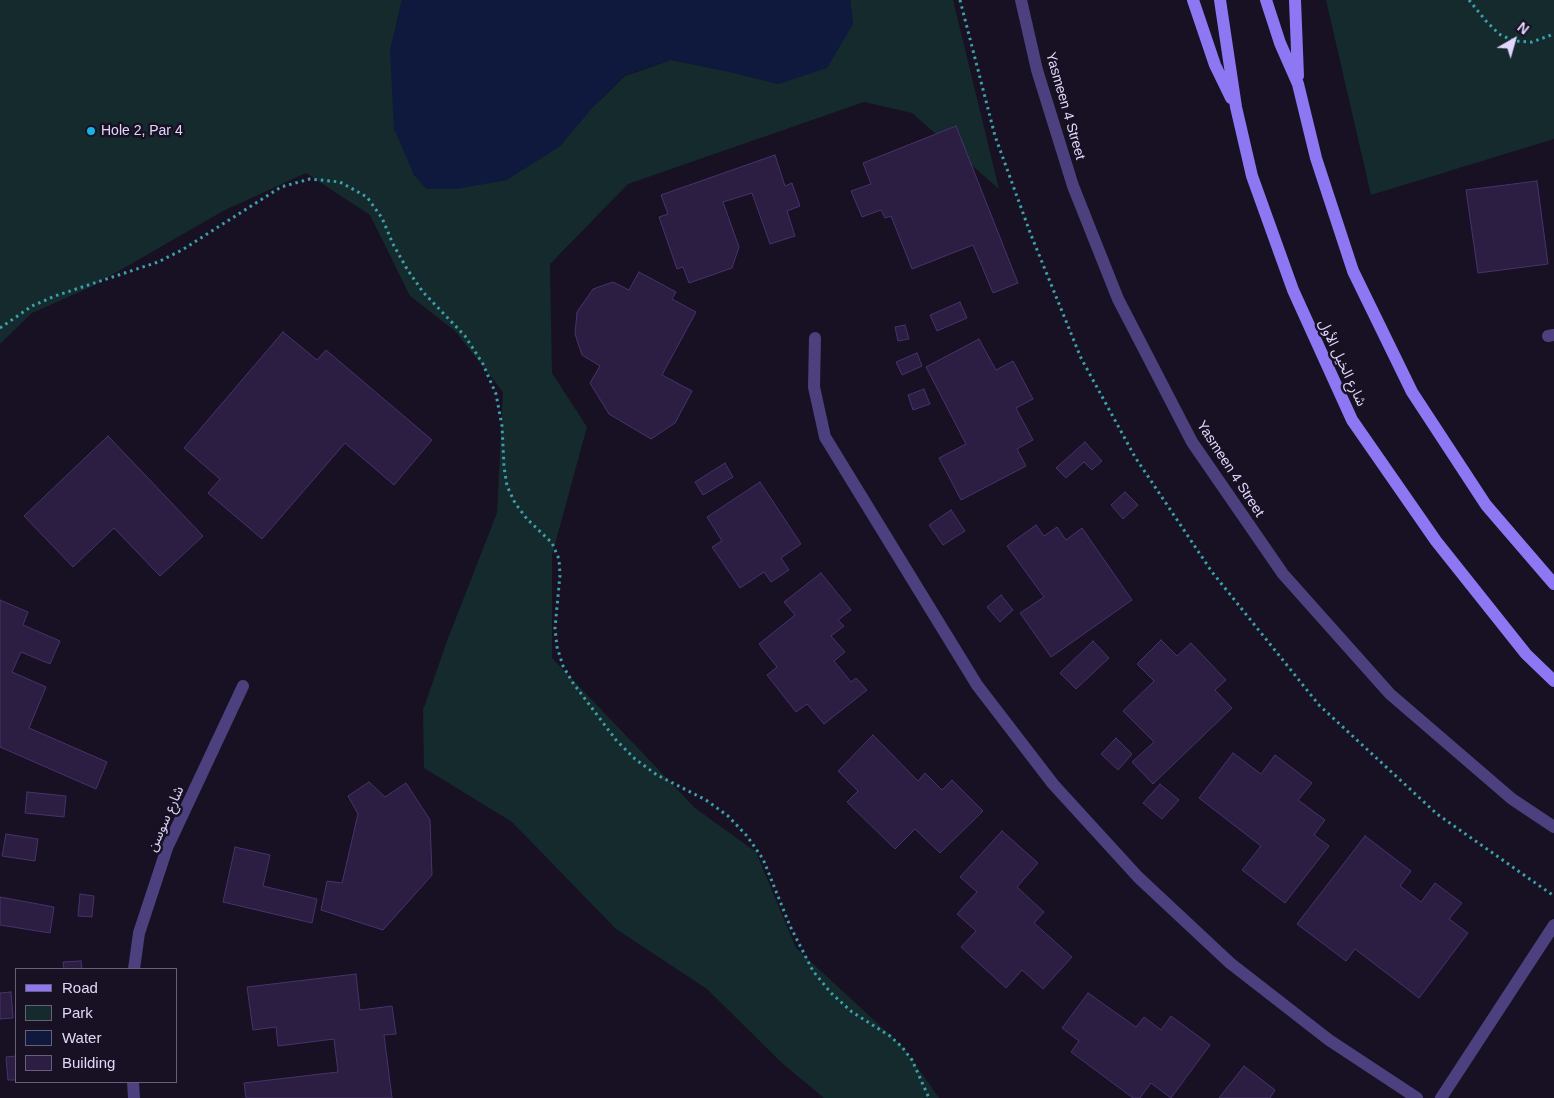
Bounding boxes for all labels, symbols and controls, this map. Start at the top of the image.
north arrow [1489,15,1539,65]
text: N [1514,19,1532,38]
street label: Yasmeen 4 Street [1042,50,1088,162]
place label: Hole 2, Par 4 [101,123,183,139]
marker: Hole 2, Par 4 [85,125,97,137]
street label: شارع الخيل الأول [1315,317,1369,409]
street label: Yasmeen 4 Street [1193,418,1267,520]
street label: شارع سوسن [144,784,188,854]
legend [15,968,178,1083]
text: Road [62,979,98,996]
text: Park [62,1004,93,1021]
text: Water [62,1029,101,1046]
text: Building [62,1054,115,1071]

